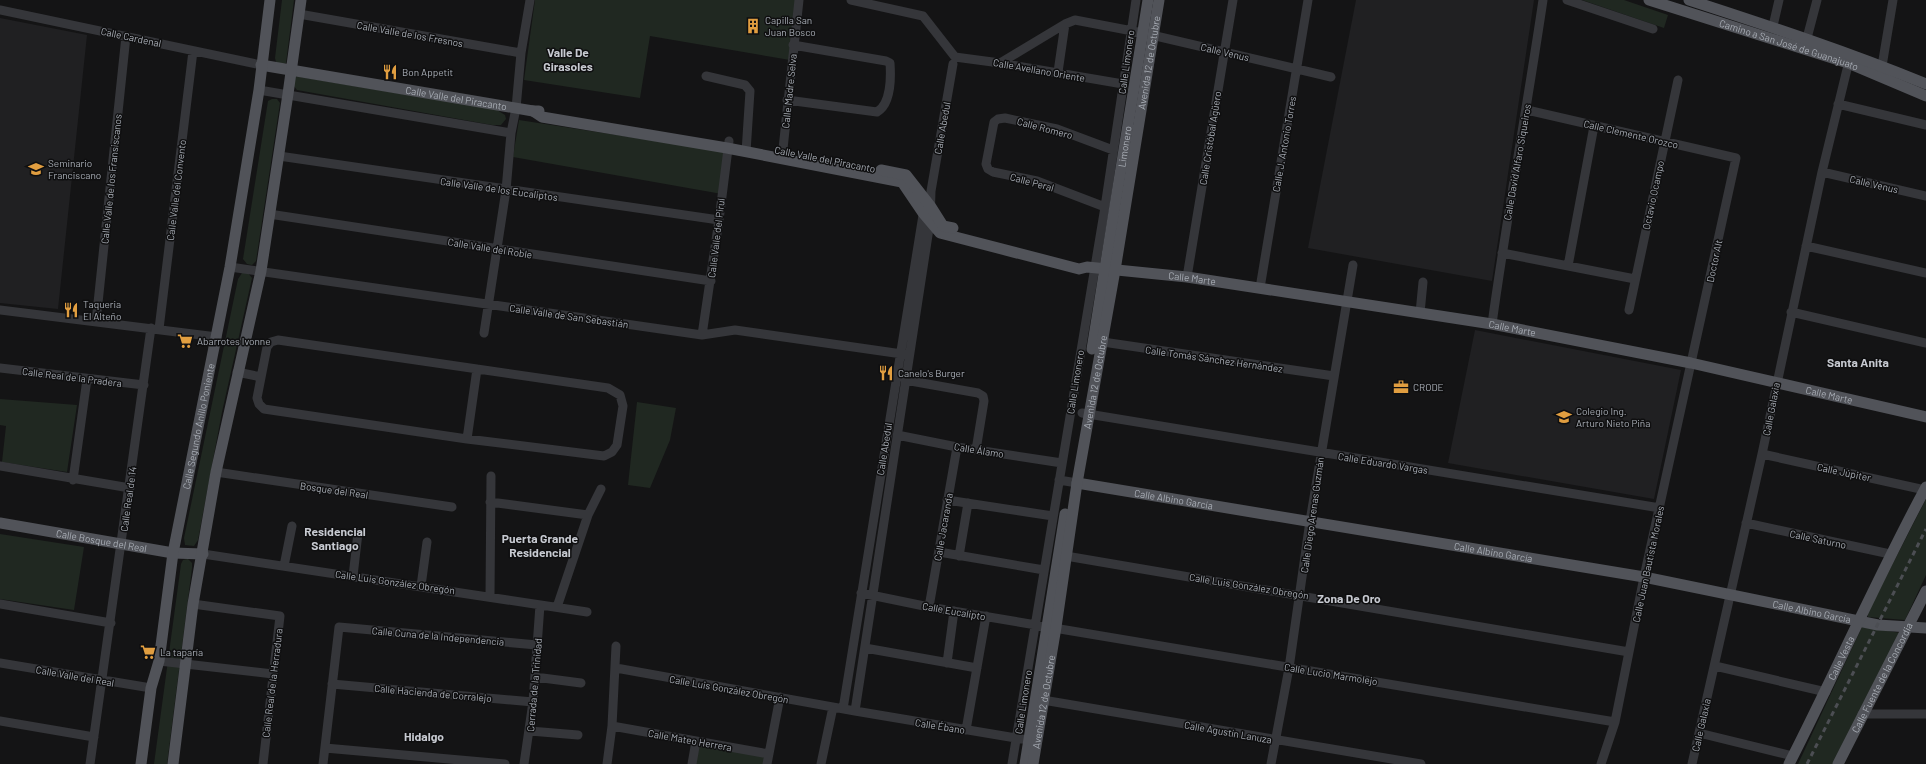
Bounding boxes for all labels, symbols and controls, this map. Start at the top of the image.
place label: Capilla San Juan Bosco [765,14,816,38]
street label: Avenida 12 de Octubre [1135,15,1162,110]
building icon: Capilla San Juan Bosco [744,17,762,35]
street label: Camino a San José de Guanajuato [1718,17,1860,73]
street label: Calle Valle de los Fresnos [356,19,464,49]
street label: Calle Cardenal [100,25,162,49]
street label: Calle Limonero [1116,29,1136,95]
street label: Calle Venus [1200,41,1251,63]
district label: Valle De Girasoles [543,45,593,73]
street label: Calle Madre Selva [779,53,799,129]
street label: Calle Avellano Oriente [992,56,1086,84]
restaurant icon: Bon Appetit [381,63,399,81]
place label: Bon Appetit [402,66,454,78]
street label: Calle Valle del Piracanto [405,84,508,112]
street label: Calle Cristóbal Agüero [1197,90,1223,186]
street label: Calle J. Antonio Torres [1270,95,1298,193]
street label: Calle Abedul [931,101,953,155]
street label: Calle David Alfaro Siqueiros [1501,103,1533,221]
street label: Calle Valle de los Fransiscanos [98,113,124,245]
street label: Calle Romero [1016,115,1074,141]
street label: Calle Clemente Orozco [1582,117,1680,151]
street label: Limonero [1115,125,1134,168]
street label: Calle Valle del Convento [164,139,188,241]
street label: Calle Valle del Piracanto [774,143,876,175]
place label: Seminario Franciscano [48,157,101,181]
street label: Octavio Ocampo [1640,159,1666,231]
school or university icon: Seminario Franciscano [27,160,45,178]
street label: Calle Peral [1009,170,1055,194]
street label: Calle Venus [1849,173,1900,195]
street label: Calle Valle de los Eucaliptos [439,175,559,203]
street label: Calle Valle del Pirul [705,197,727,279]
street label: Calle Valle del Roble [447,235,533,261]
street label: Doctor Alt [1704,238,1724,283]
street label: Calle Marte [1168,269,1217,287]
place label: Taqueria El Alteño [83,298,121,322]
restaurant icon: Taqueria El Alteño [62,301,80,319]
street label: Calle Valle de San Sebastián [509,302,629,330]
street label: Calle Marte [1488,318,1537,338]
supermarket icon: Abarrotes Ivonne [176,332,194,350]
street label: Avenida 12 de Octubre [1081,334,1109,430]
place label: Abarrotes Ivonne [197,335,270,347]
street label: Calle Tomás Sánchez Hernández [1144,343,1284,375]
street label: Calle Limonero [1064,349,1086,415]
district label: Santa Anita [1827,355,1889,369]
street label: Calle Segundo Anillo Poniente [180,362,217,490]
restaurant icon: Canelo's Burger [877,364,895,382]
street label: Calle Real de la Pradera [22,365,122,389]
place label: Canelo's Burger [898,367,965,379]
office icon: CRODE [1392,378,1410,396]
place label: CRODE [1413,381,1444,393]
street label: Calle Galaxia [1760,381,1782,437]
street label: Calle Marte [1805,384,1854,406]
place label: Colegio Ing. Arturo Nieto Piña [1576,405,1650,429]
school or university icon: Colegio Ing. Arturo Nieto Piña [1555,408,1573,426]
street label: Calle Abedul [874,422,894,476]
street label: Calle Álamo [953,440,1005,460]
street label: Calle Eduardo Vargas [1337,450,1429,476]
street label: Calle Diego Arenas Guzmán [1298,456,1326,574]
street label: Calle Júpiter [1816,460,1872,484]
street label: Calle Real de 14 [117,466,139,532]
street label: Bosque del Real [299,479,369,501]
street label: Calle Albino García [1133,487,1214,511]
street label: Calle Jacaranda [931,492,955,562]
street label: Calle Juan Bautista Morales [1630,504,1666,623]
district label: Residencial Santiago [304,524,366,552]
street label: Calle Bosque del Real [55,527,148,554]
street label: Calle Saturno [1789,527,1847,551]
district label: Puerta Grande Residencial [502,531,579,559]
street label: Calle Albino García [1453,540,1534,564]
street label: Calle Luis González Obregón [334,568,456,596]
street label: Calle Luis González Obregón [1188,571,1310,601]
district label: Zona De Oro [1317,591,1381,605]
street label: Calle Albino García [1772,598,1852,625]
street label: Calle Eucalipto [921,600,987,622]
street label: Calle Fuente de la Concordia [1849,620,1915,735]
street label: Calle Cuna de la Independencia [371,624,505,648]
street label: Calle Real de la Herradura [259,628,285,738]
street label: Calle Vesta [1825,634,1857,682]
street label: Cerrada de la Trinidad [524,638,544,732]
supermarket icon: La taparía [139,643,157,661]
place label: La taparía [160,646,203,658]
street label: Avenida 12 de Octubre [1030,654,1057,750]
street label: Calle Lucio Marmolejo [1283,661,1379,687]
street label: Calle Valle del Real [35,663,115,689]
street label: Calle Limonero [1012,669,1034,735]
street label: Calle Luis González Obregón [669,673,789,705]
street label: Calle Hacienda de Corralejo [374,682,492,704]
street label: Calle Galaxia [1689,697,1713,753]
street label: Calle Ébano [914,716,966,736]
street label: Calle Agustín Lanuza [1183,718,1273,746]
street label: Calle Mateo Herrera [647,727,733,753]
district label: Hidalgo [404,729,444,743]

